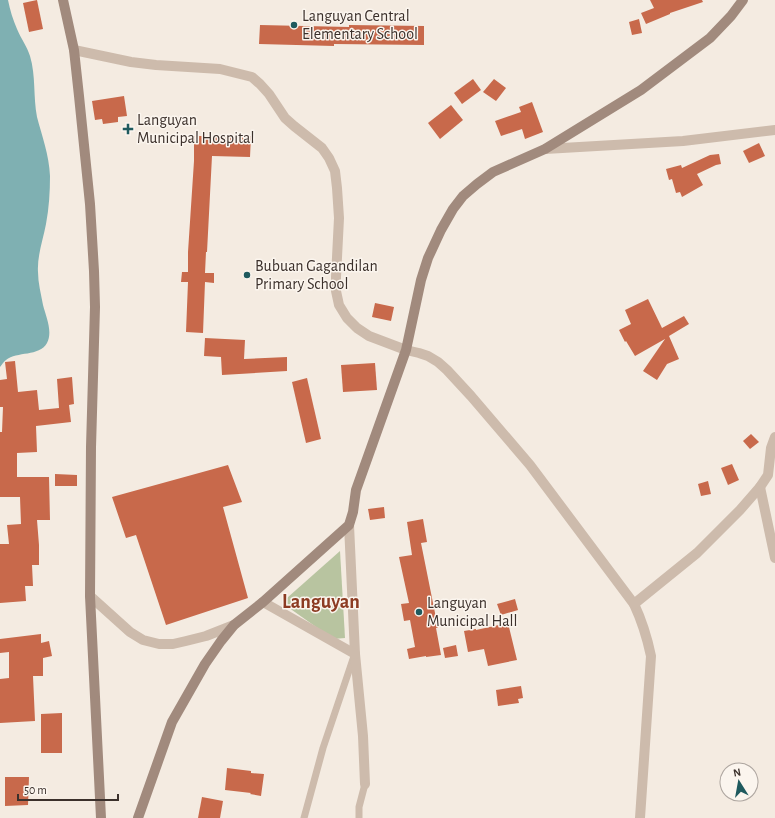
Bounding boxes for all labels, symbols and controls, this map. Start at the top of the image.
place label: Languyan Central Elementary School [302,8,418,43]
marker: Languyan Central Elementary School [289,20,299,30]
place label: Languyan Municipal Hospital [137,112,254,146]
marker: Languyan Municipal Hospital [122,123,134,135]
place label: Bubuan Gagandilan Primary School [255,258,378,293]
marker: Bubuan Gagandilan Primary School [242,270,252,280]
district label: Languyan [282,592,360,612]
place label: Languyan Municipal Hall [427,595,518,629]
marker: Languyan Municipal Hall [414,607,424,617]
north arrow [719,762,759,802]
text: N [732,767,742,779]
scale bar [18,776,118,802]
text: 50 m [24,784,47,796]

